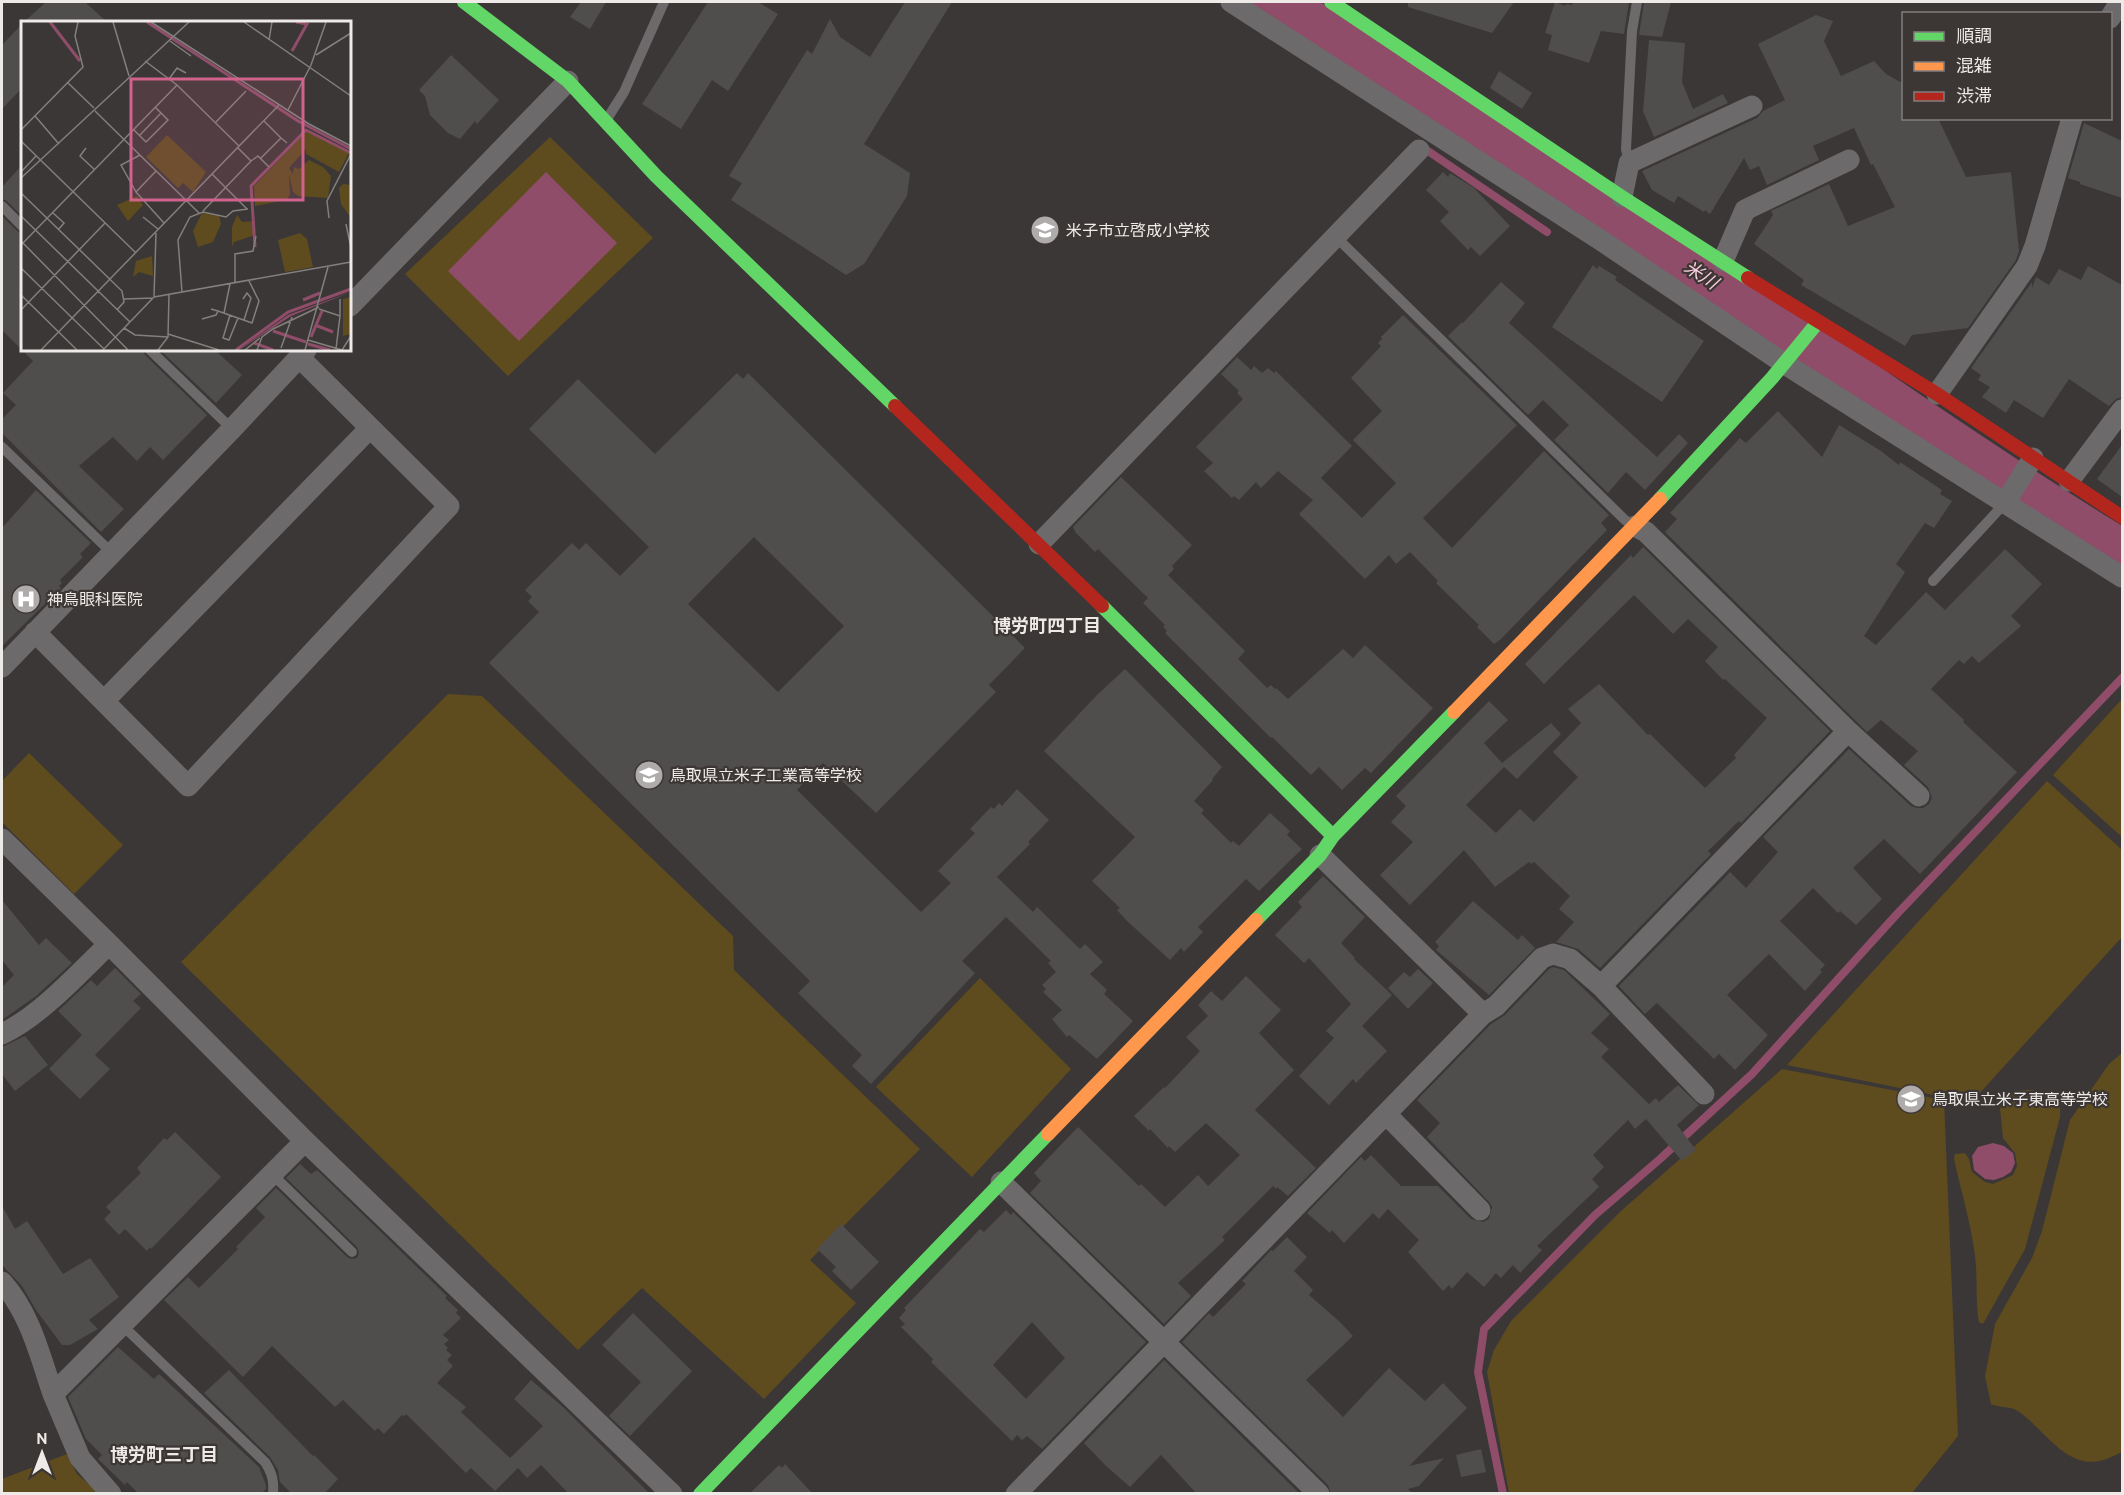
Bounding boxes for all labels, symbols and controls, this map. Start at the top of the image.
legend [1902,12,2112,120]
inset map [21,21,351,351]
text: 順調 [1956,25,1992,47]
text: 混雑 [1956,55,1992,77]
text: 渋滞 [1956,85,1992,107]
school or university icon: 米子市立啓成小学校 [1029,214,1061,246]
place label: 米子市立啓成小学校 [1066,221,1210,240]
water label: 米川 [1680,256,1724,295]
hospital icon: 神鳥眼科医院 [10,583,42,615]
place label: 神鳥眼科医院 [47,590,143,609]
district label: 博労町四丁目 [993,615,1101,637]
school or university icon: 鳥取県立米子工業高等学校 [633,759,665,791]
place label: 鳥取県立米子工業高等学校 [670,766,862,785]
school or university icon: 鳥取県立米子東高等学校 [1895,1083,1927,1115]
place label: 鳥取県立米子東高等学校 [1932,1090,2108,1109]
north arrow [12,1423,72,1483]
text: N [36,1429,48,1448]
district label: 博労町三丁目 [110,1444,218,1466]

